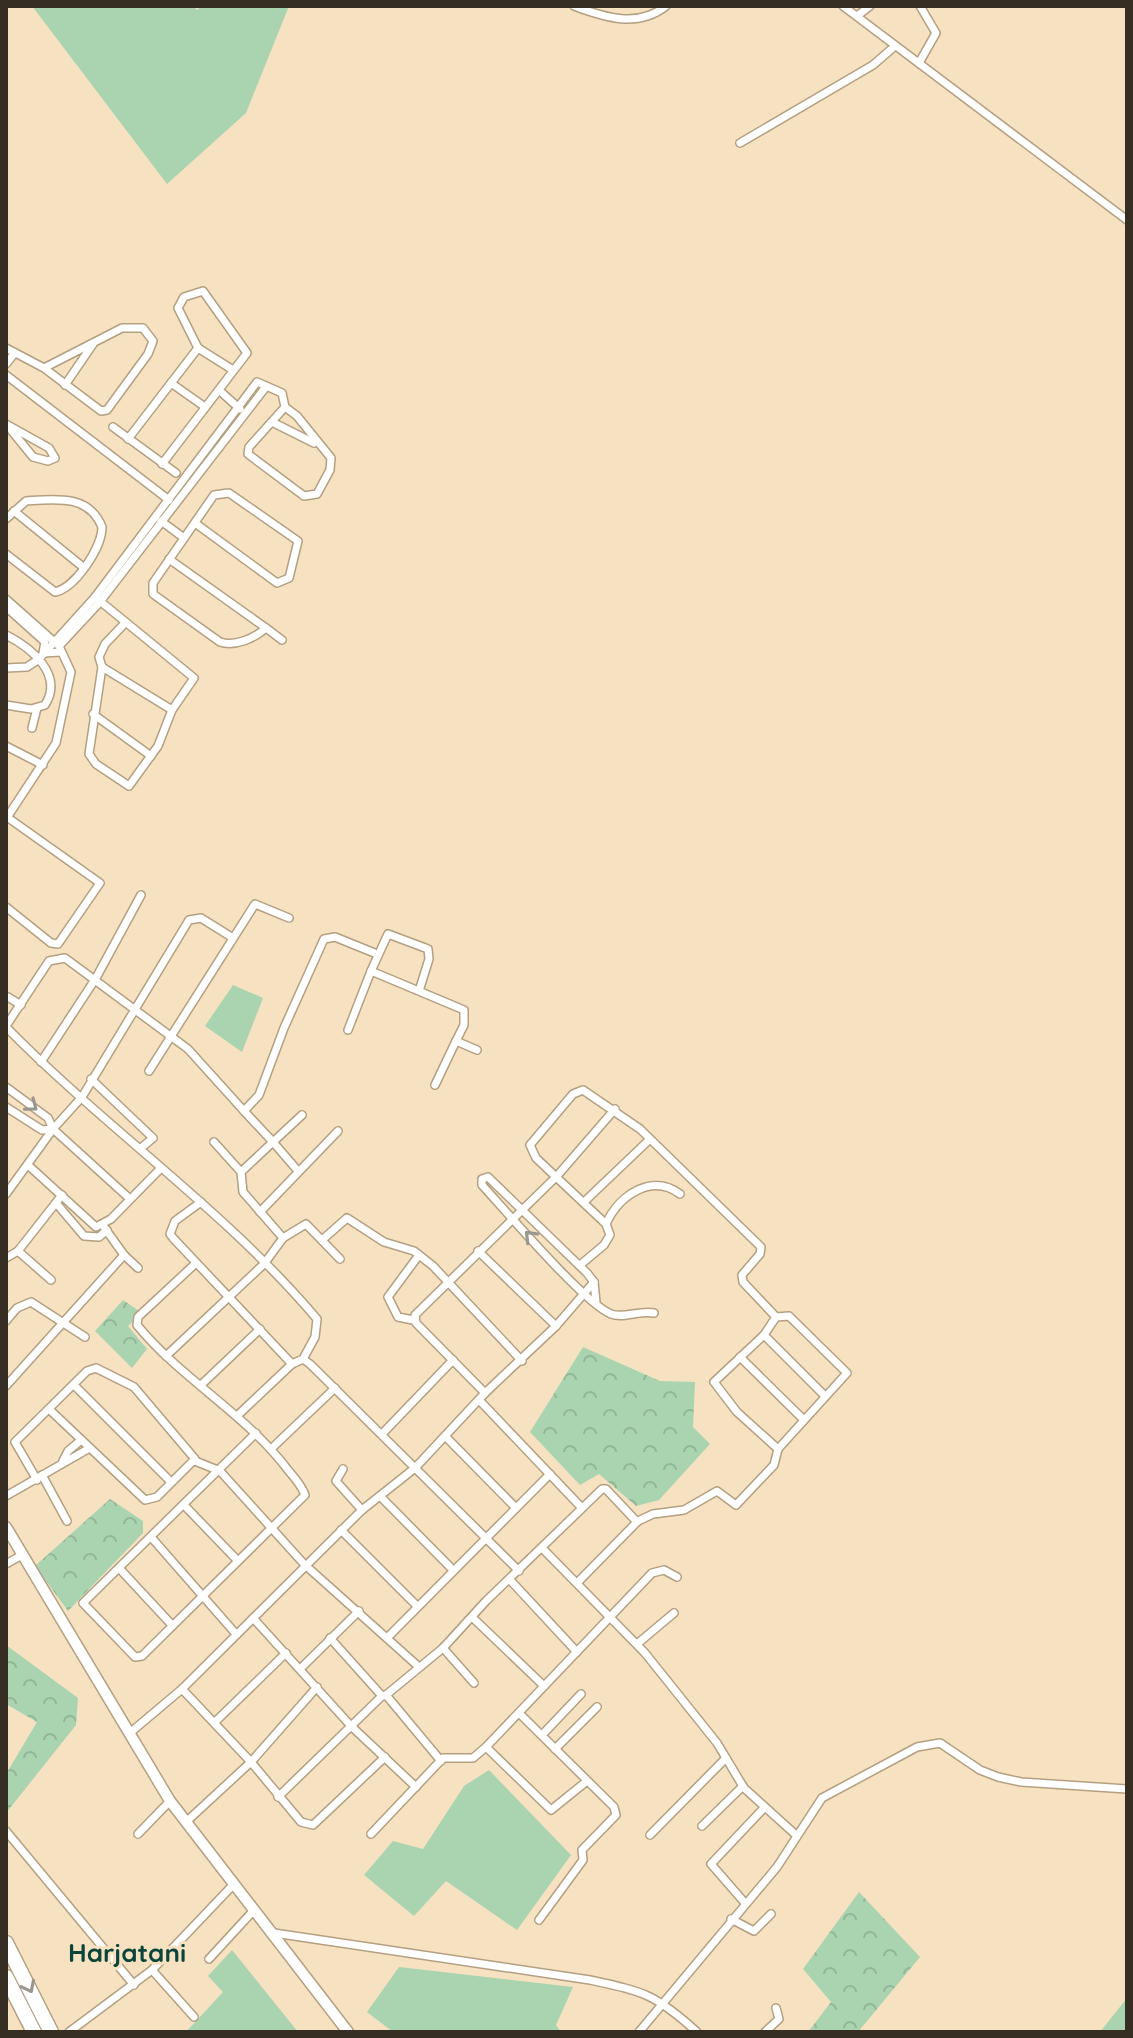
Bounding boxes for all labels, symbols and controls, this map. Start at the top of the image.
one-way arrow [23,1096,38,1111]
one-way arrow [525,1231,539,1245]
district label: Harjatani [68,1936,186,1969]
one-way arrow [19,1979,34,1994]

